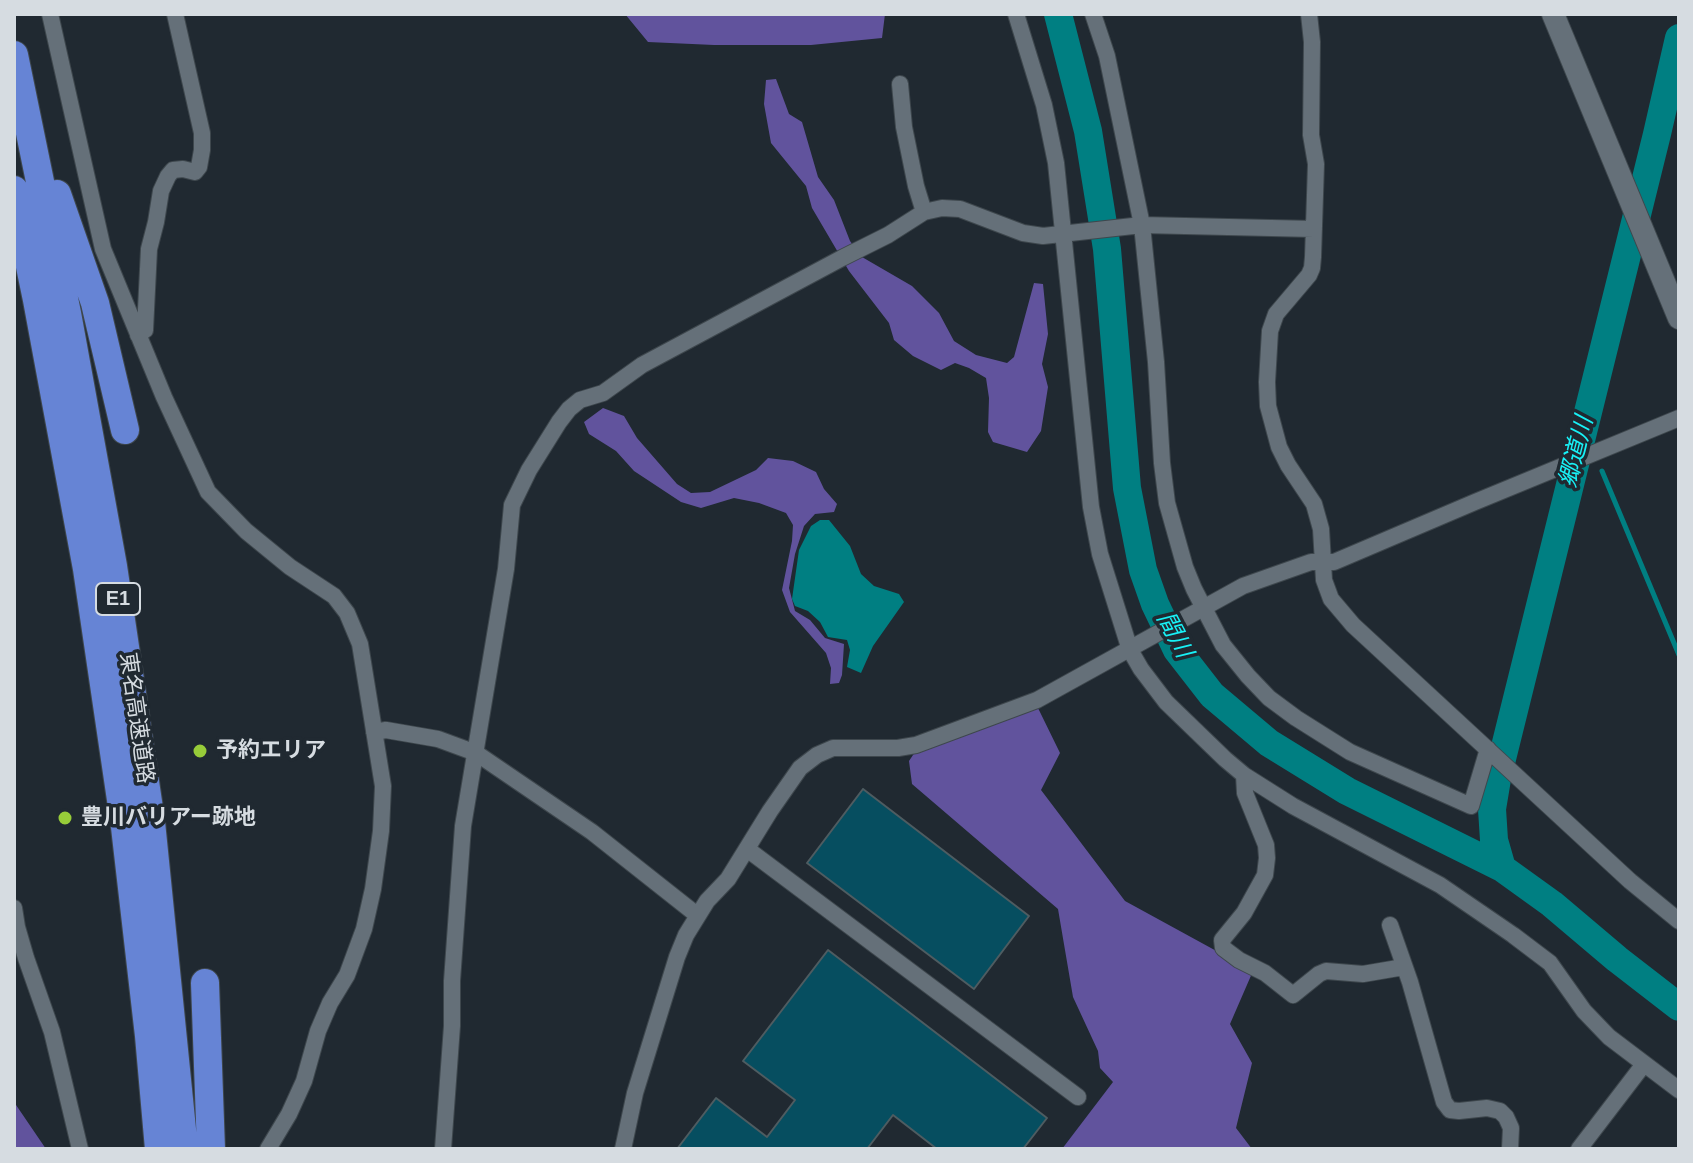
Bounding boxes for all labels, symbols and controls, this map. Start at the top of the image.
water label: 郷道川 [1554,414,1600,490]
road number: E1 [96,583,140,615]
water label: 間川 [1150,607,1198,663]
street label: 東名高速道路 [114,651,158,785]
place label: 予約エリア [216,738,326,764]
marker: 予約エリア [191,742,209,760]
place label: 豊川バリアー跡地 [81,805,256,831]
marker: 豊川バリアー跡地 [56,809,74,827]

